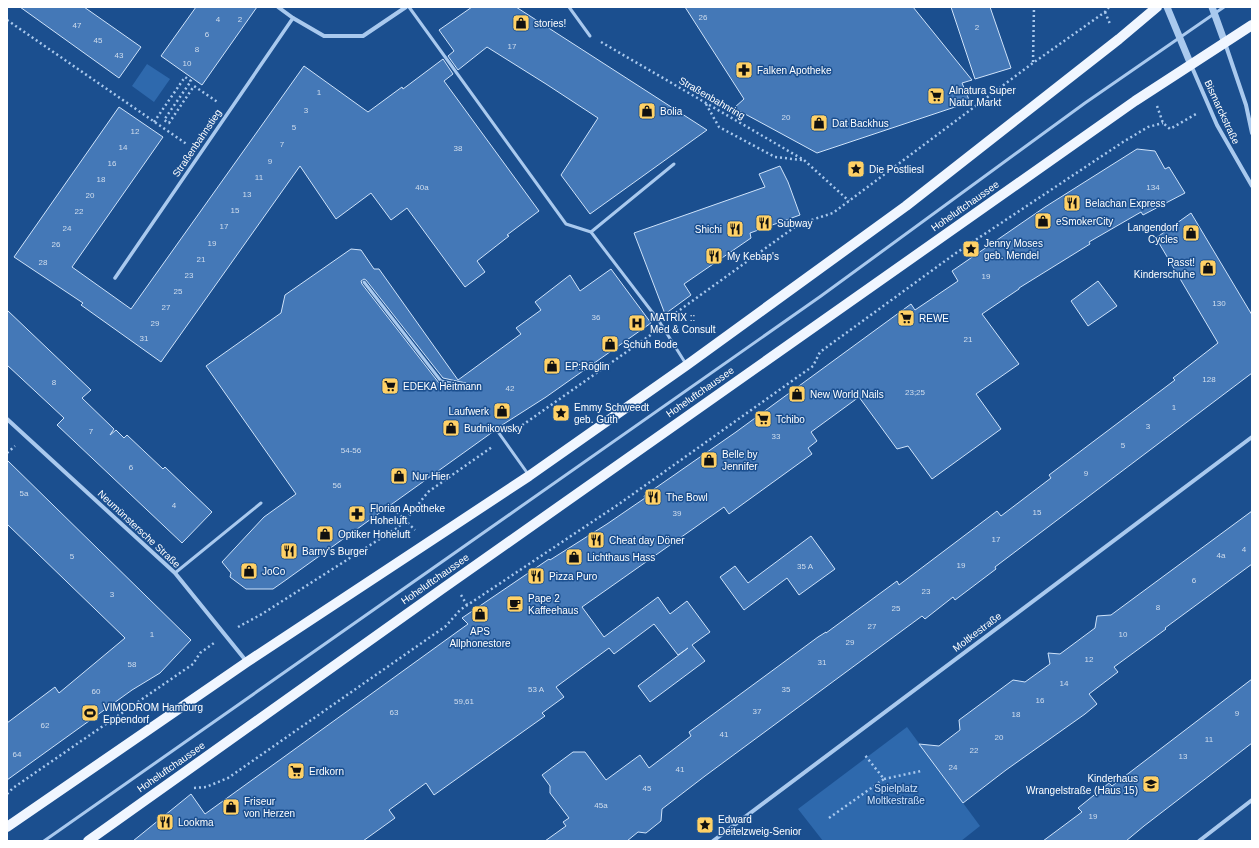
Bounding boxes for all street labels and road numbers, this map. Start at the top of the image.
street label: Straßenbahnring [677,75,747,121]
street label: Bismarckstraße [1202,78,1242,146]
street label: Straßenbahnstieg [170,107,224,179]
street label: Hoheluftchaussee [929,178,1001,233]
street label: Hoheluftchaussee [664,364,736,419]
street label: Neumünstersche Straße [96,488,183,570]
street label: Hoheluftchaussee [399,551,471,606]
street label: Moltkestraße [951,610,1004,654]
street label: Hoheluftchaussee [135,739,207,794]

